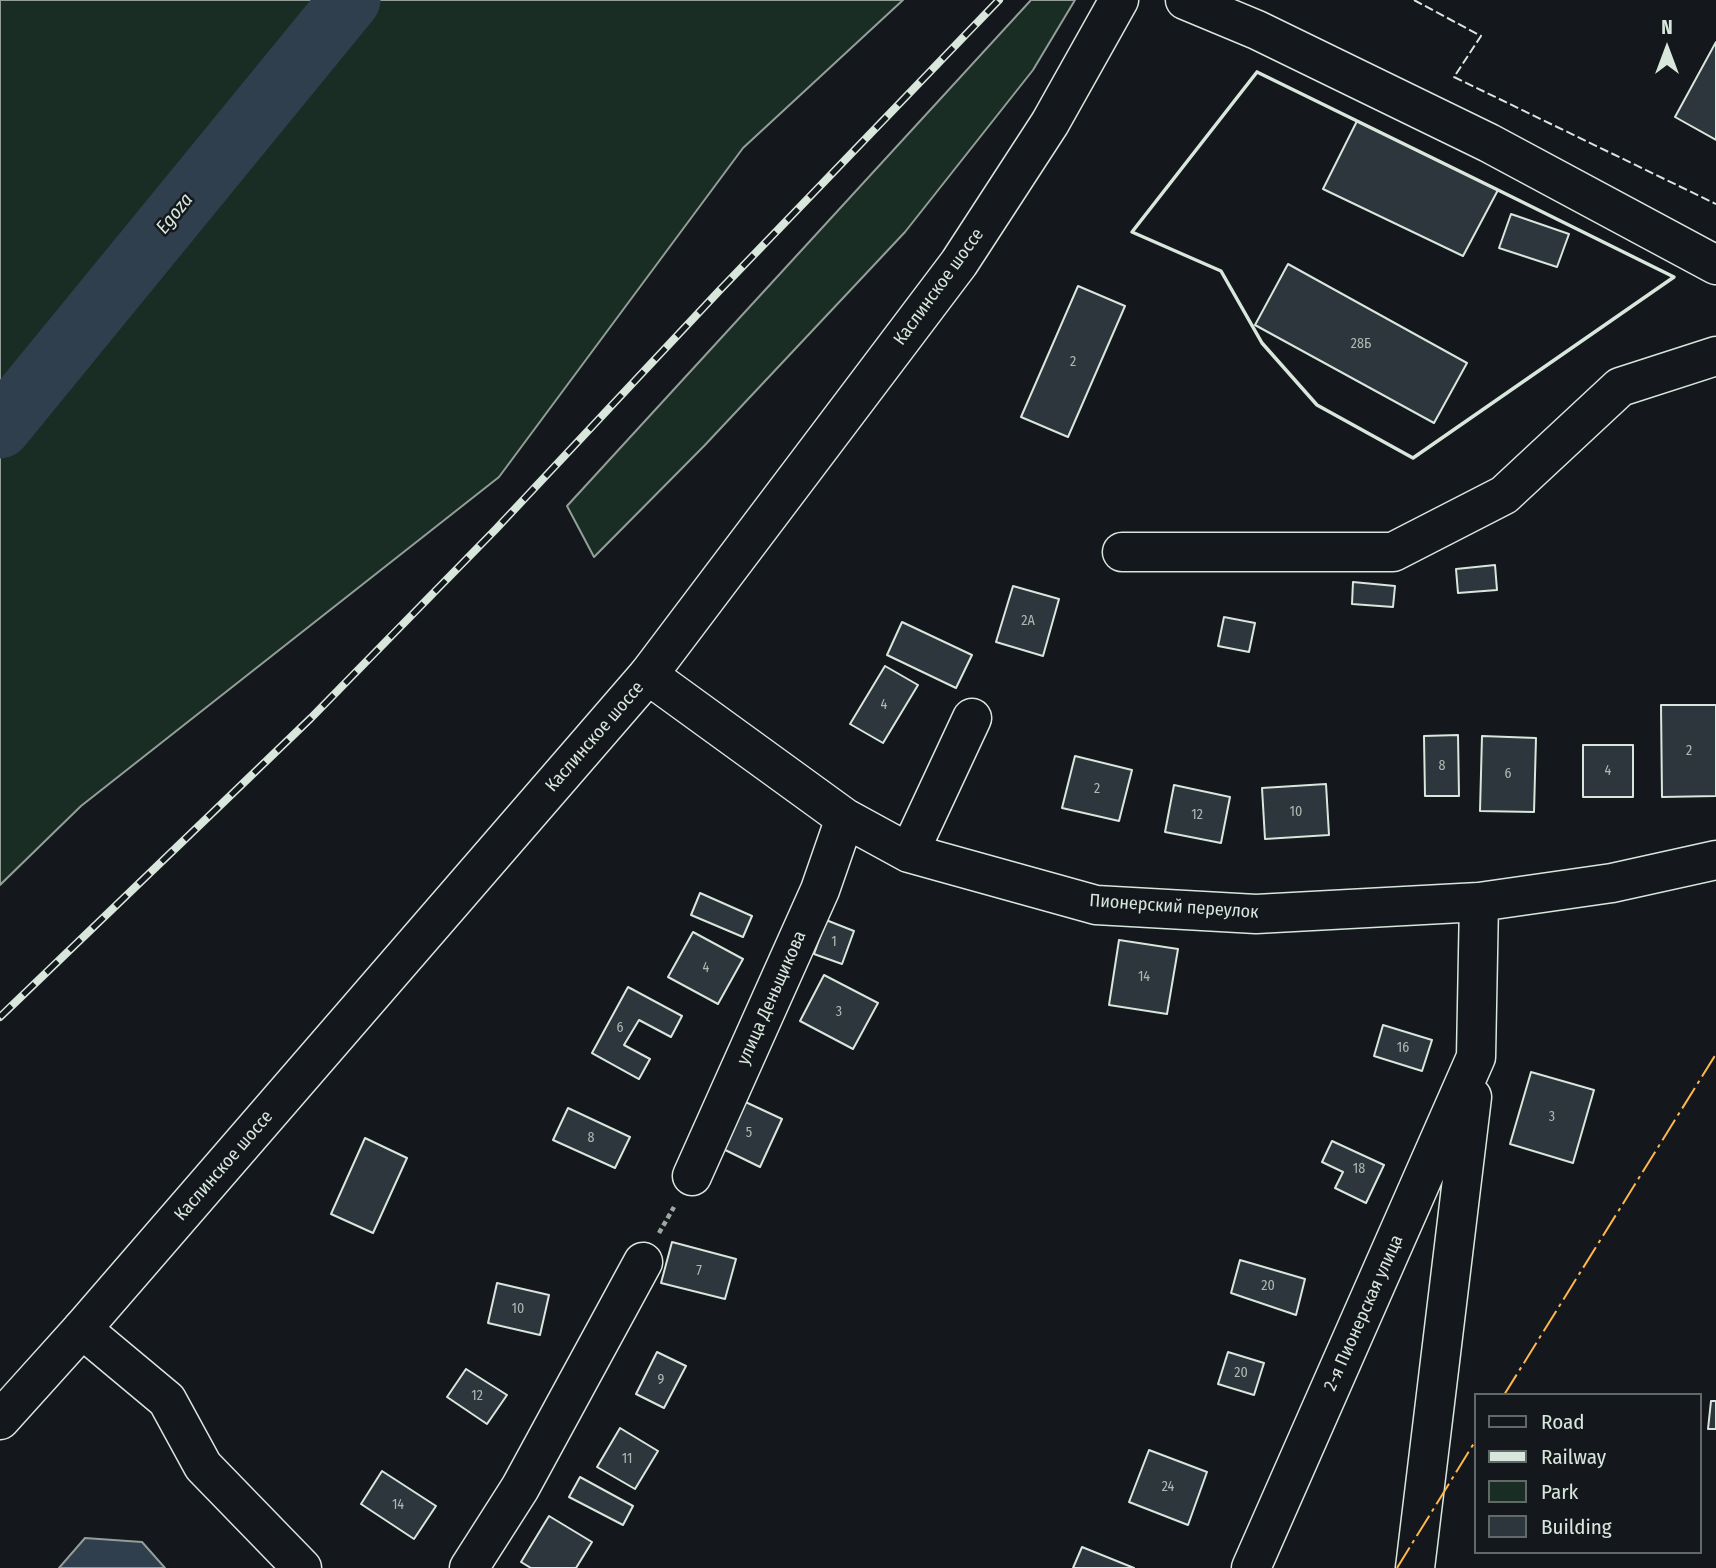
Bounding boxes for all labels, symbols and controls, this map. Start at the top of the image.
north arrow [1632,14,1702,84]
text: N [1661,16,1673,39]
water label: Egoza [152,189,198,239]
street label: Каслинское шоссе [889,224,989,350]
house number: 28Б [1351,336,1371,352]
house number: 2 [1070,354,1076,370]
house number: 2А [1021,613,1035,629]
street label: Каслинское шоссе [541,677,649,797]
house number: 4 [881,697,887,713]
house number: 2 [1686,743,1692,759]
house number: 8 [1439,758,1445,774]
house number: 4 [1605,763,1611,779]
house number: 6 [1505,766,1511,782]
house number: 2 [1094,781,1100,797]
house number: 10 [1290,804,1302,820]
house number: 12 [1191,807,1203,823]
street label: Пионерский переулок [1089,890,1259,924]
street label: улица Деньщикова [733,928,811,1068]
house number: 1 [831,934,837,950]
house number: 4 [703,960,709,976]
house number: 14 [1138,969,1150,985]
house number: 3 [836,1004,842,1020]
house number: 6 [617,1020,623,1036]
house number: 16 [1397,1040,1409,1056]
street label: Каслинское шоссе [170,1106,278,1226]
house number: 3 [1549,1109,1555,1125]
house number: 5 [746,1125,752,1141]
house number: 8 [588,1130,594,1146]
house number: 18 [1353,1161,1365,1177]
street label: 2-я Пионерская улица [1320,1232,1408,1394]
house number: 7 [696,1263,702,1279]
house number: 20 [1261,1278,1275,1294]
house number: 10 [512,1301,524,1317]
house number: 20 [1234,1365,1248,1381]
house number: 9 [658,1372,664,1388]
house number: 12 [471,1388,483,1404]
legend [1474,1393,1702,1554]
text: Road [1541,1409,1585,1435]
text: Railway [1541,1444,1606,1470]
house number: 11 [622,1451,632,1467]
house number: 24 [1162,1479,1174,1495]
text: Park [1541,1479,1578,1505]
house number: 14 [392,1497,404,1513]
text: Building [1541,1514,1612,1540]

